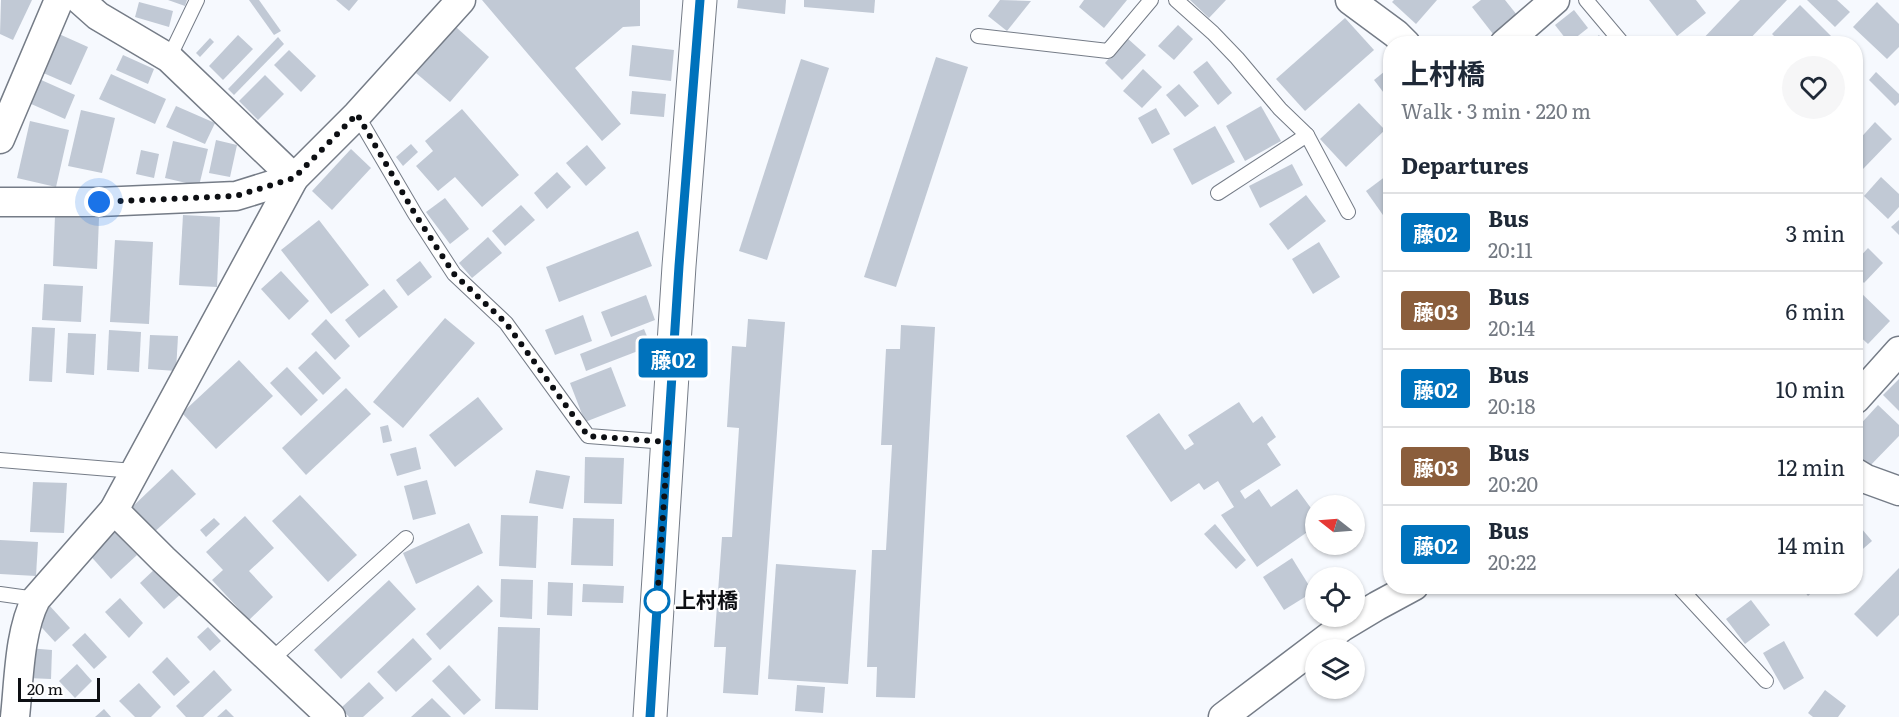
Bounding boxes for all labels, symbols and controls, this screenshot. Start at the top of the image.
text: 上村橋 [1401,51,1485,93]
button: heart [1782,56,1845,119]
text: Walk · 3 min · 220 m [1401,95,1591,125]
text: Departures [1401,148,1528,181]
your location [84,187,114,217]
text: Bus [1488,201,1529,234]
text: 3 min [1785,216,1845,249]
text: 藤02 [1413,217,1458,248]
text: 20:11 [1488,234,1533,264]
text: Bus [1488,279,1529,312]
text: 6 min [1786,294,1845,327]
text: 藤03 [1413,295,1458,326]
text: 20:14 [1488,312,1535,342]
line badge: 藤02 [638,338,708,378]
text: 藤02 [651,343,695,374]
text: Bus [1488,357,1529,390]
text: 10 min [1776,372,1845,405]
text: 藤02 [1413,373,1458,404]
text: 20:18 [1488,390,1535,420]
text: Bus [1488,435,1529,468]
text: 12 min [1777,450,1845,483]
text: 藤03 [1413,451,1458,482]
text: 20:20 [1488,468,1538,498]
north arrow [1305,495,1365,555]
map controls [1305,495,1365,699]
text: Bus [1488,513,1529,546]
text: 14 min [1777,528,1845,561]
text: 藤02 [1413,529,1458,560]
text: 20:22 [1488,546,1536,576]
button: locate [1305,567,1365,627]
place label: 上村橋 [675,583,738,614]
marker: 上村橋 [644,588,670,614]
button: layers [1305,639,1365,699]
scale bar [18,675,100,702]
text: 20 m [27,676,63,700]

